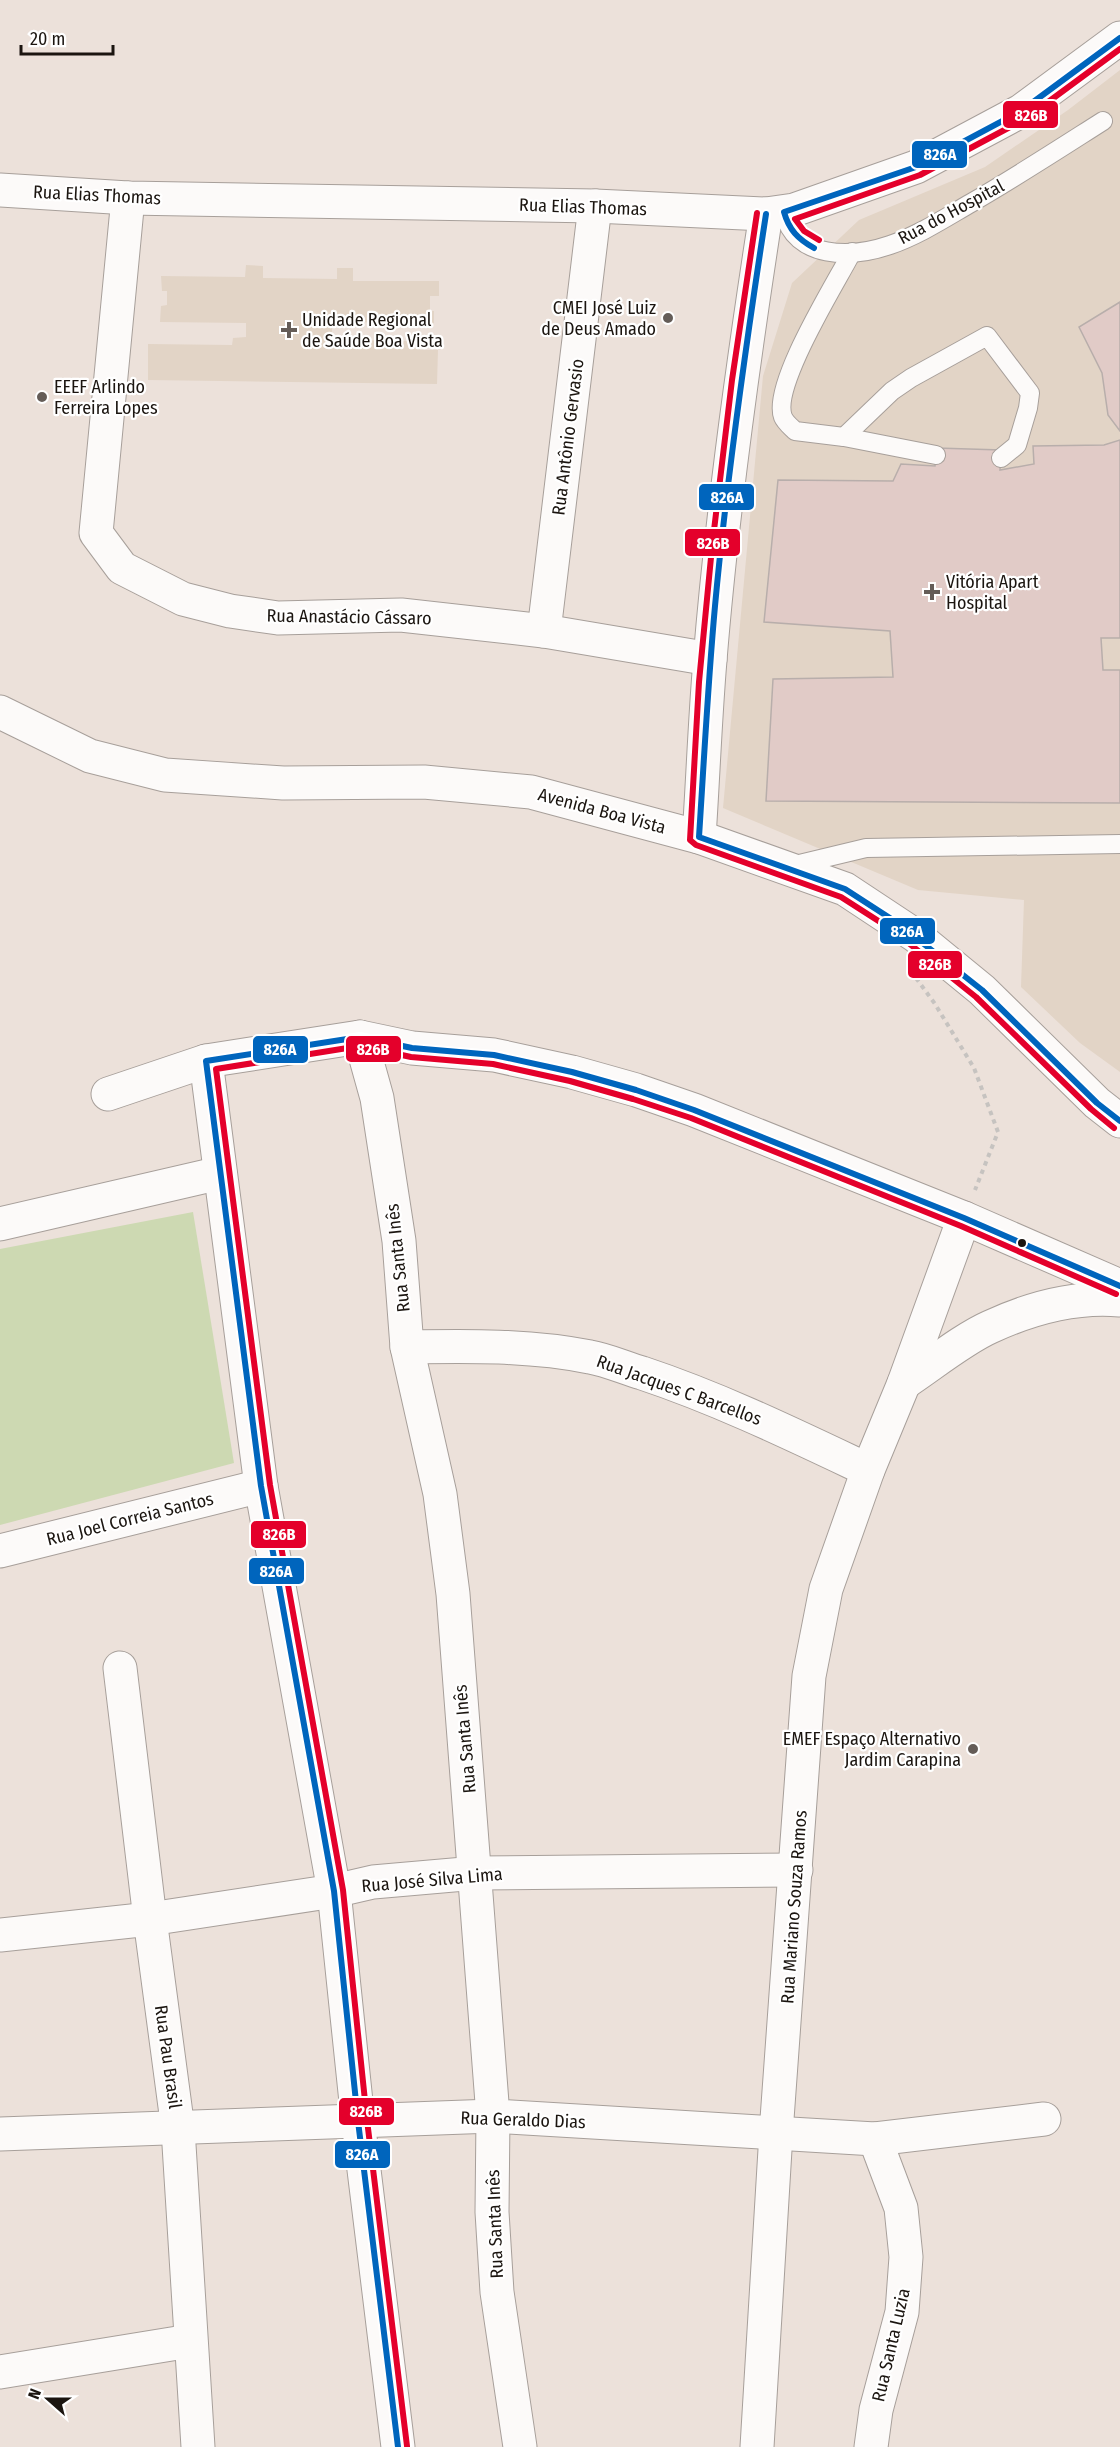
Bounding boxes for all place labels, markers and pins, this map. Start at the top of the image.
place label: CMEI José Luiz de Deus Amado [541,297,656,340]
place label: Unidade Regional de Saúde Boa Vista [302,309,443,352]
marker: CMEI José Luiz de Deus Amado [661,311,675,325]
marker: Unidade Regional de Saúde Boa Vista [280,321,298,339]
place label: EEEF Arlindo Ferreira Lopes [54,376,158,419]
marker: EEEF Arlindo Ferreira Lopes [35,390,49,404]
place label: Vitória Apart Hospital [946,571,1039,614]
marker: Vitória Apart Hospital [923,583,941,601]
unlabelled marker [1016,1237,1028,1249]
place label: EMEF Espaço Alternativo Jardim Carapina [783,1728,961,1771]
marker: EMEF Espaço Alternativo Jardim Carapina [966,1742,980,1756]

